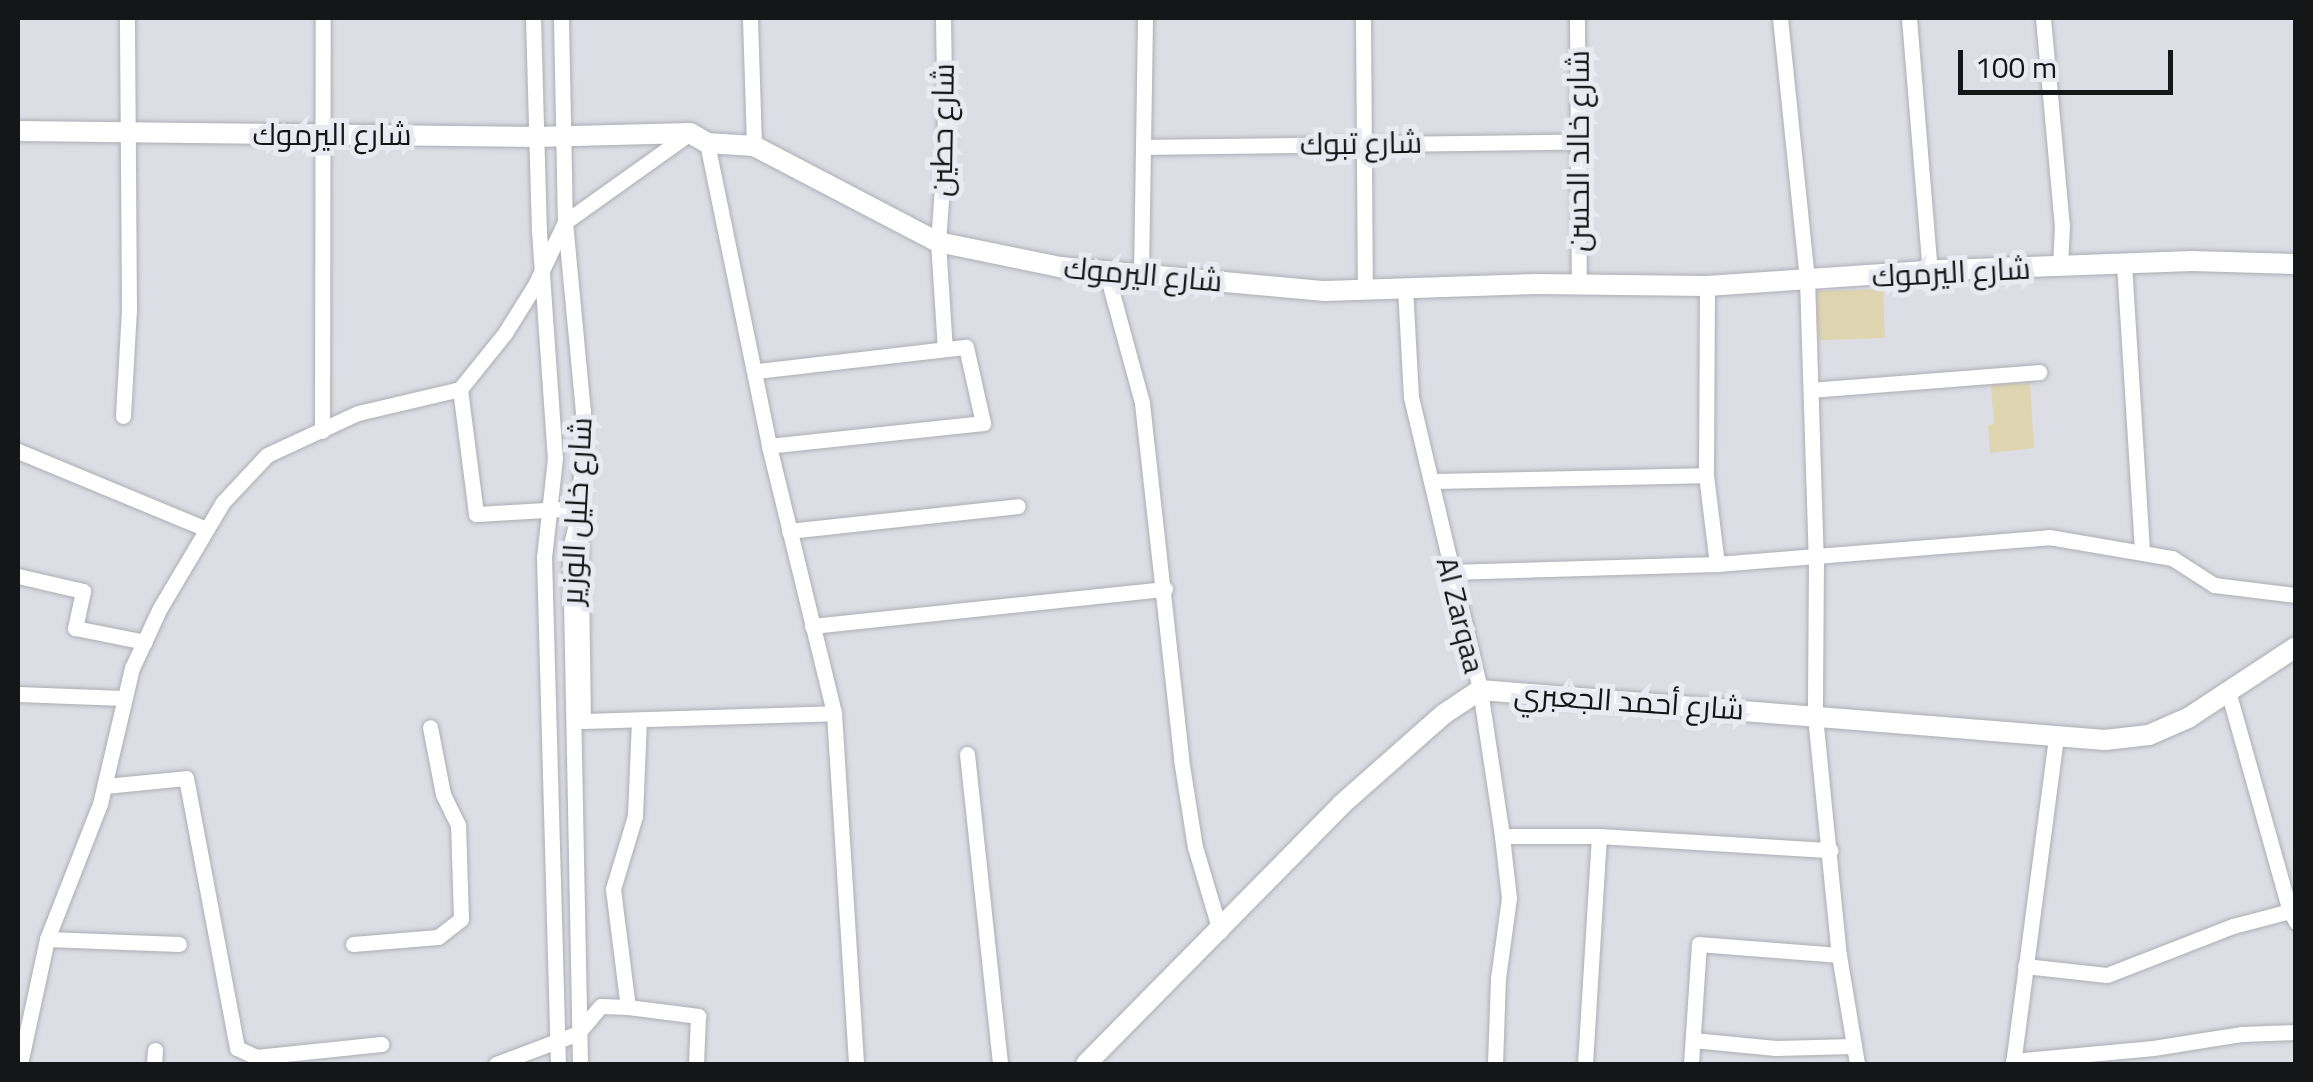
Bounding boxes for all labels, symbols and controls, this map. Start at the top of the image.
scale bar [1963,30,2178,92]
text: 100 m [1975,44,2057,90]
street label: شارع خالد الحسن [1560,50,1596,252]
street label: شارع حطين [923,63,961,197]
street label: شارع اليرموك [253,116,411,152]
street label: شارع تبوك [1299,124,1423,162]
street label: شارع اليرموك [1062,249,1224,299]
street label: شارع اليرموك [1871,250,2031,294]
street label: شارع خليل الوزير [553,416,599,606]
street label: Al Zarqaa [1429,553,1493,677]
street label: شارع أحمد الجعبري [1513,675,1745,727]

